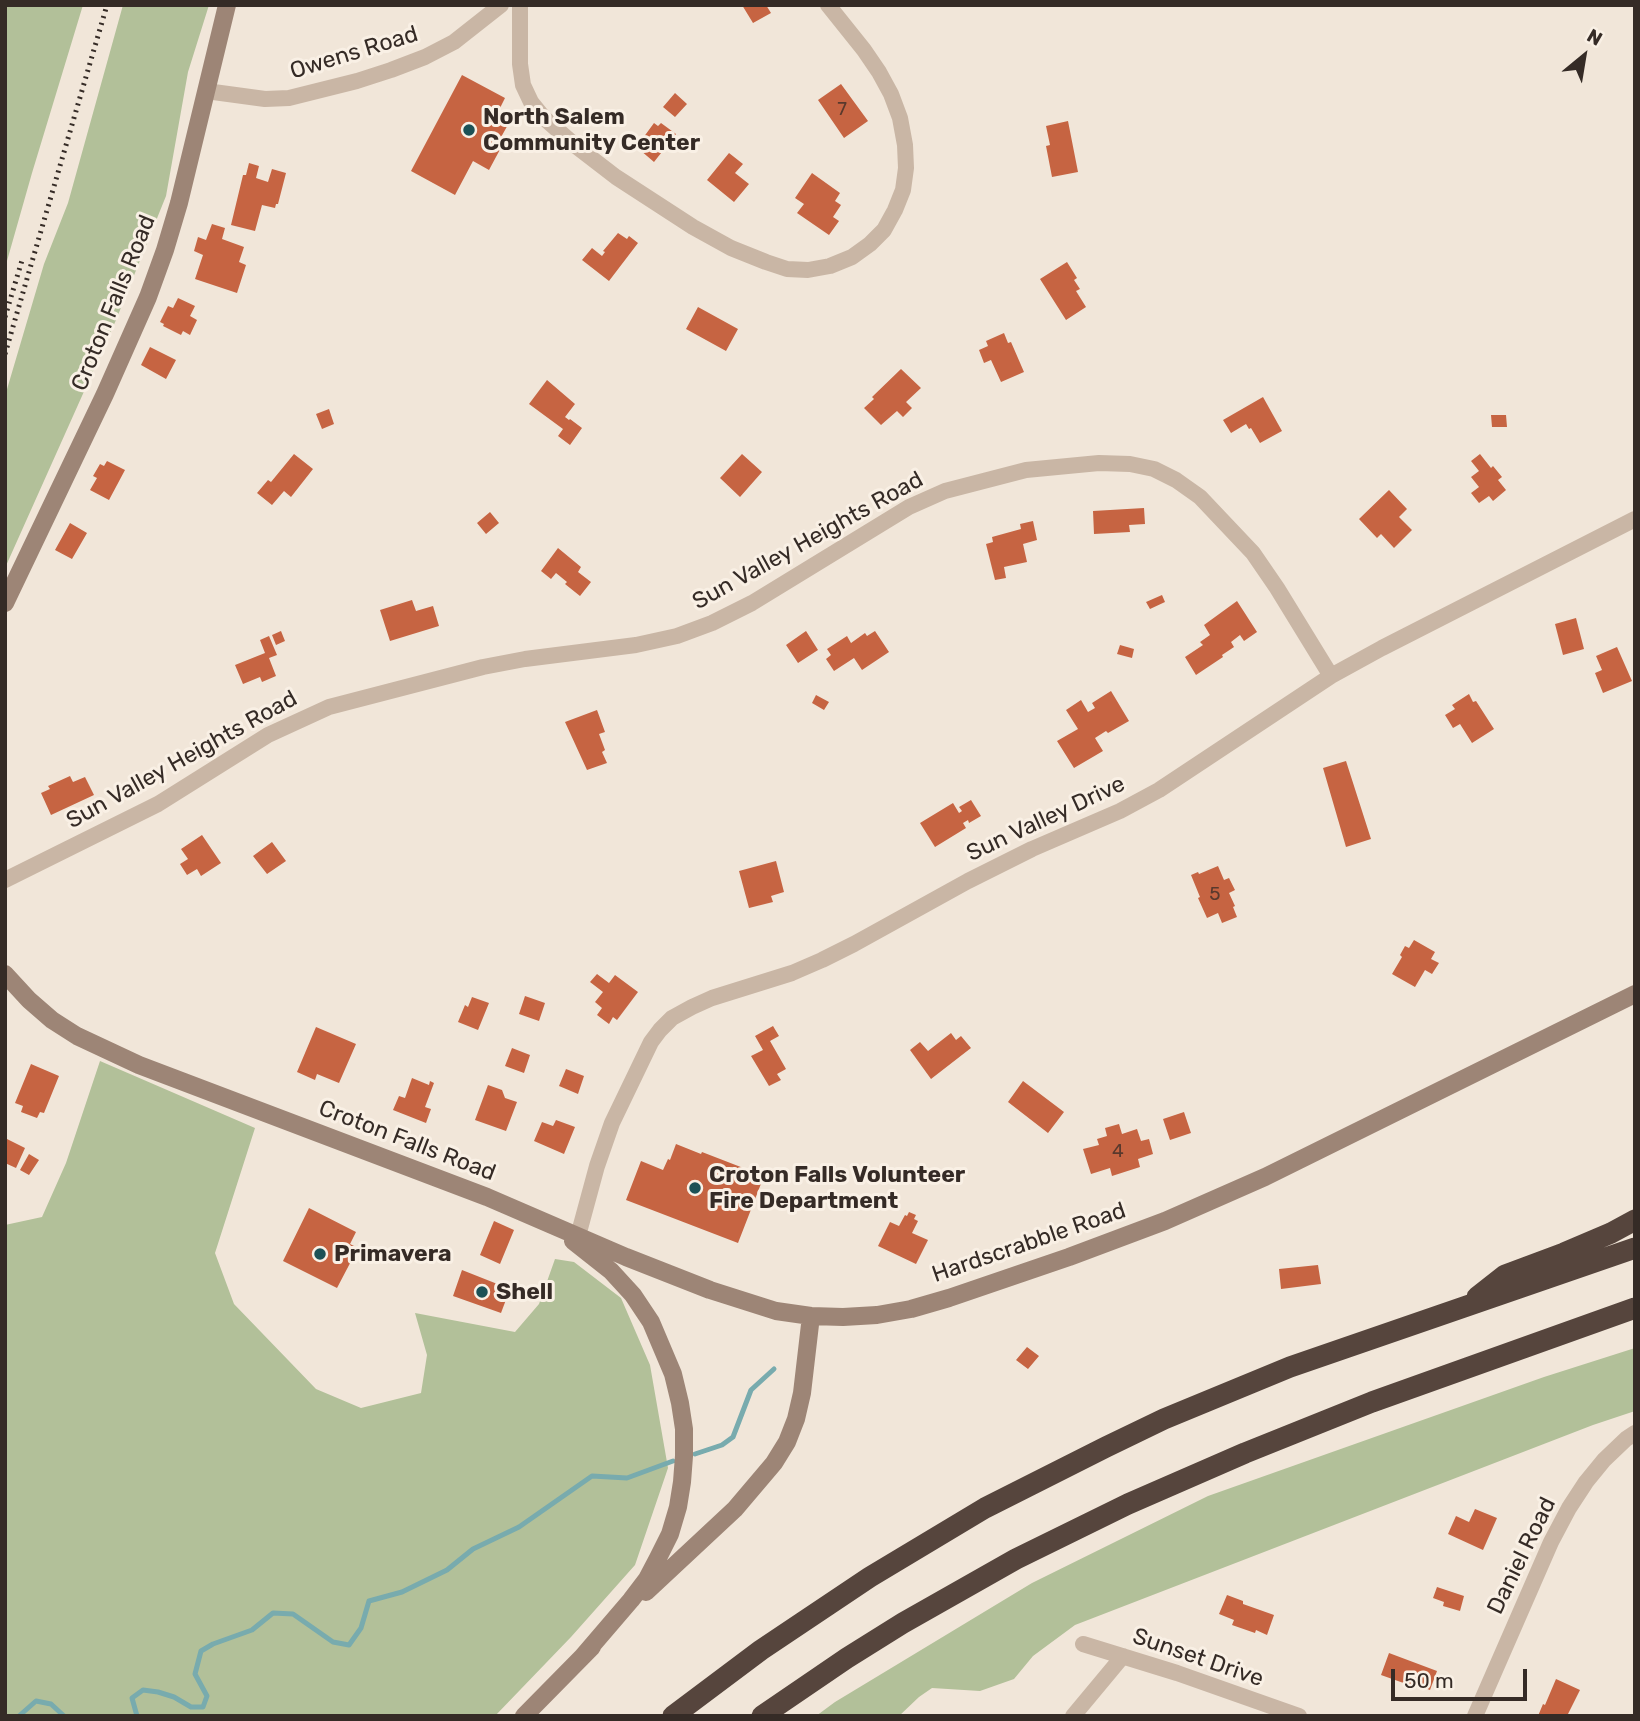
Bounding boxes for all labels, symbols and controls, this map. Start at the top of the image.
street label: Owens Road [287,20,421,86]
north arrow [1549,21,1619,91]
text: N [1583,24,1606,51]
house number: 7 [837,99,847,121]
place label: North Salem Community Center [483,103,700,157]
marker: North Salem Community Center [461,122,477,138]
street label: Croton Falls Road [66,211,162,395]
street label: Sun Valley Heights Road [688,466,928,616]
street label: Sun Valley Heights Road [62,685,302,835]
street label: Sun Valley Drive [962,770,1130,868]
house number: 5 [1209,884,1221,906]
street label: Croton Falls Road [315,1095,499,1187]
house number: 4 [1112,1141,1124,1163]
place label: Croton Falls Volunteer Fire Department [709,1161,965,1215]
marker: Croton Falls Volunteer Fire Department [687,1180,703,1196]
street label: Hardscrabble Road [929,1197,1129,1289]
place label: Primavera [334,1240,452,1268]
marker: Primavera [312,1246,328,1262]
place label: Shell [496,1278,553,1306]
marker: Shell [474,1284,490,1300]
street label: Daniel Road [1482,1493,1562,1619]
street label: Sunset Drive [1129,1623,1267,1693]
scale bar [1395,1654,1532,1698]
text: 50 m [1404,1668,1454,1693]

